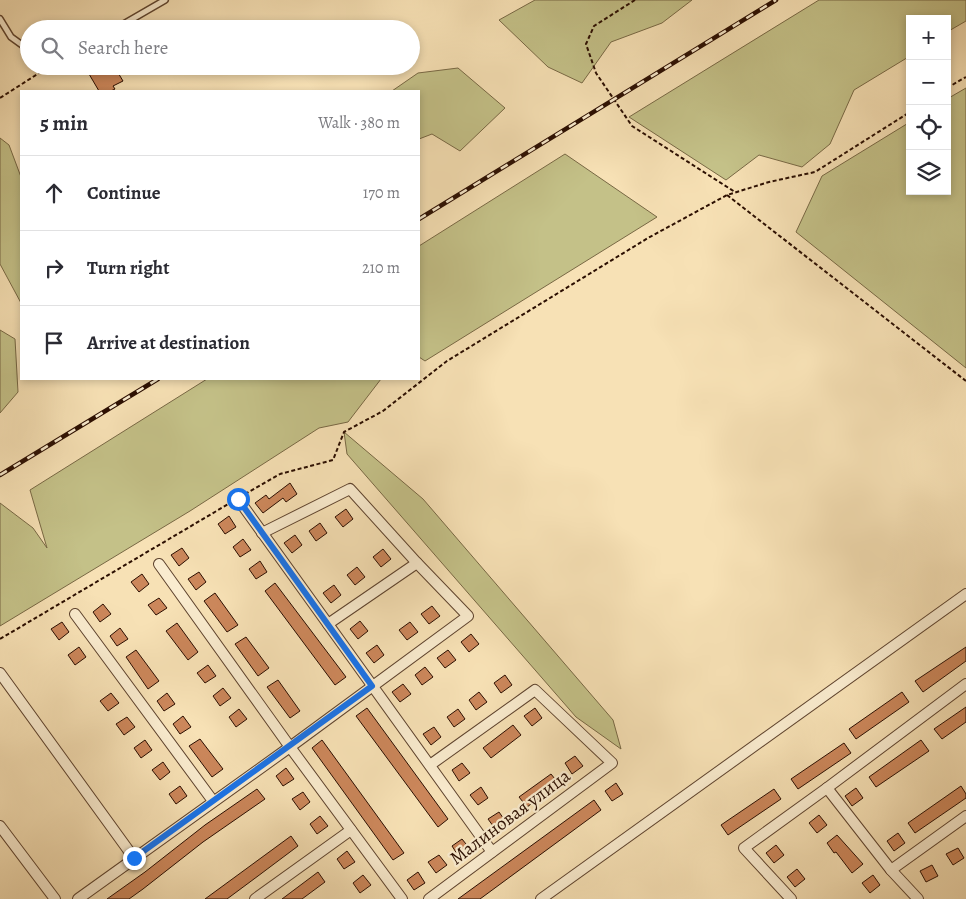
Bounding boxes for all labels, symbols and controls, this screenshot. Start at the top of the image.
map controls [906,15,951,195]
button: + [906,15,951,60]
search box [20,20,420,75]
icon: search [38,34,66,62]
text: Search here [78,35,168,61]
button: − [906,60,951,105]
button: locate [906,105,951,150]
text: 5 min [40,109,88,137]
text: Walk · 380 m [318,112,400,134]
button: layers [906,150,951,195]
icon: ahead [40,179,68,207]
text: Continue [87,180,161,206]
text: 170 m [363,182,400,204]
icon: right [40,254,68,282]
text: Turn right [87,255,169,281]
text: 210 m [362,257,400,279]
icon: arrive [40,329,68,357]
text: Arrive at destination [87,330,250,356]
route start [227,488,250,511]
street label: Малиновая улица [444,763,576,871]
route end [123,847,146,870]

